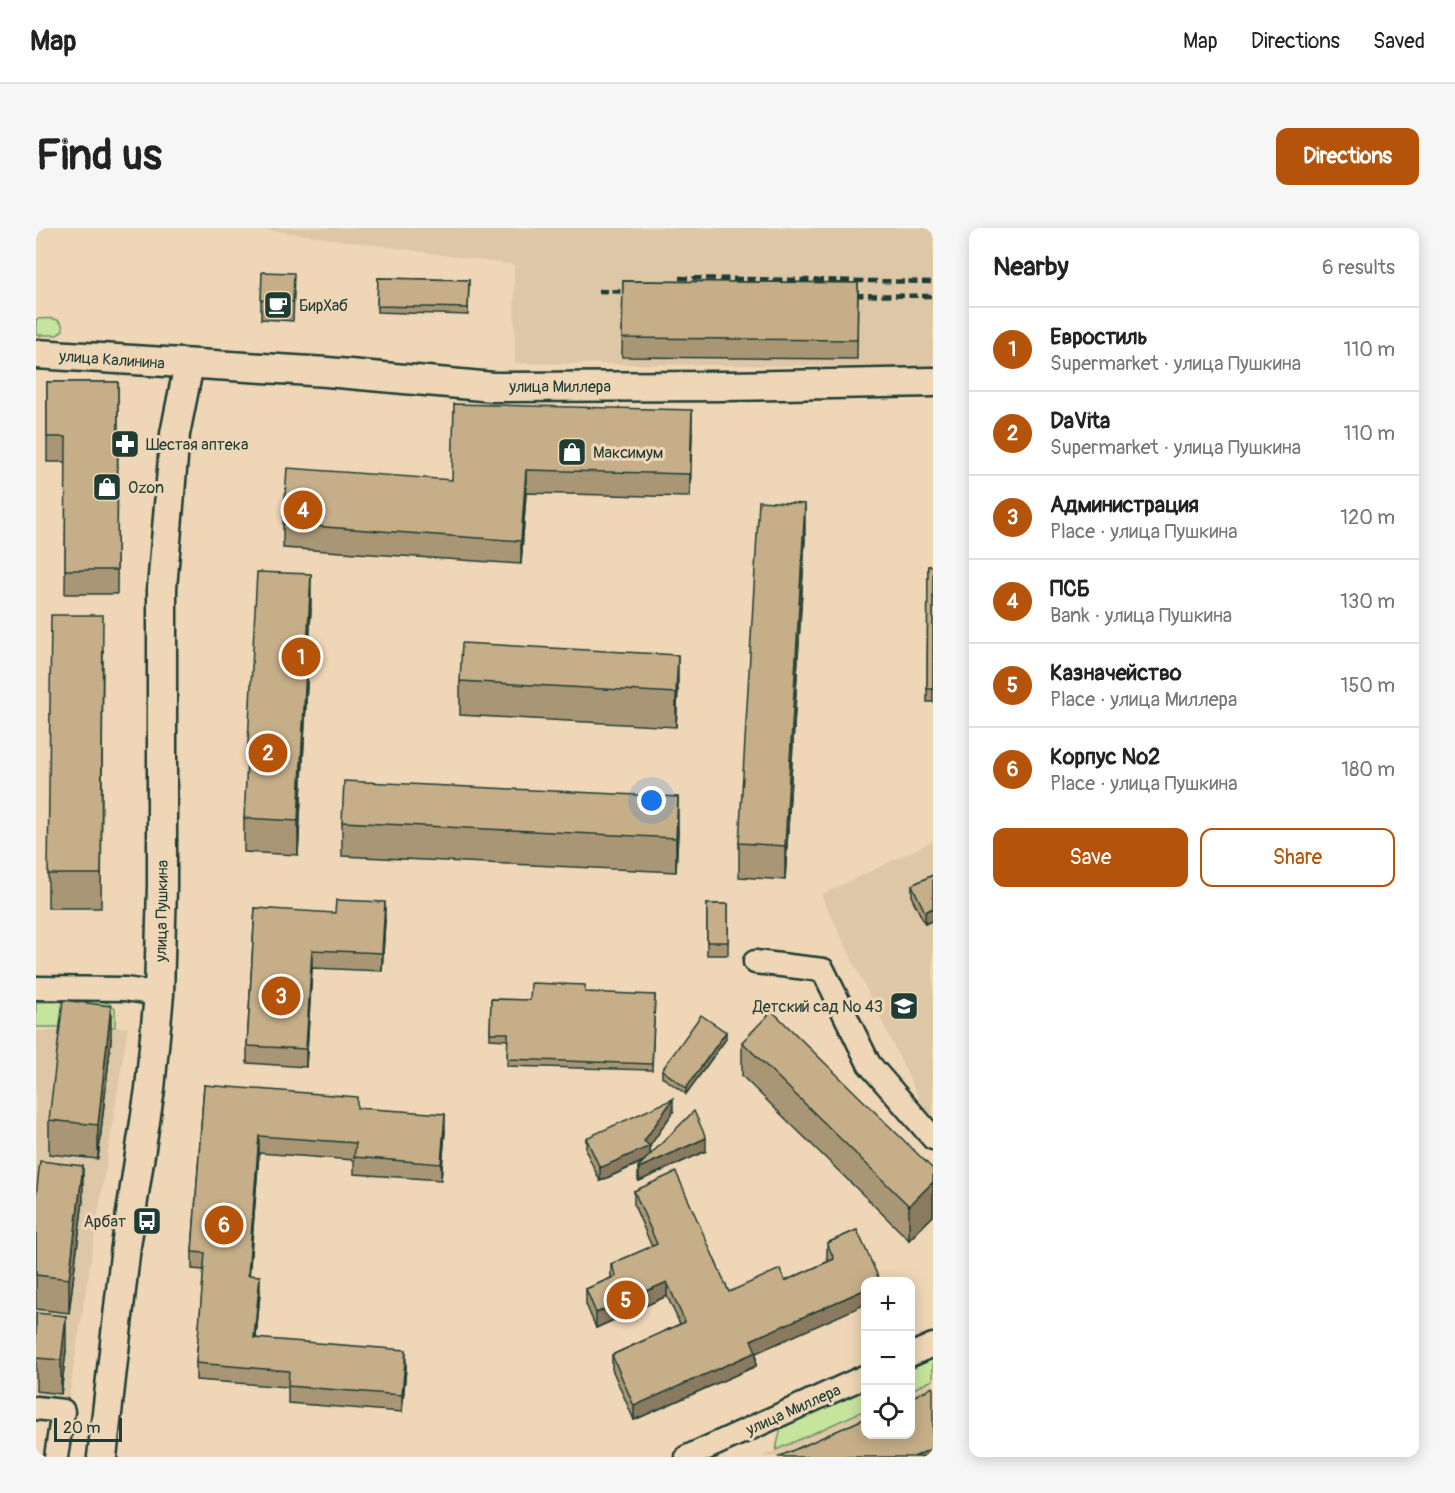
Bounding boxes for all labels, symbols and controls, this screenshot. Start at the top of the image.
text: Map [30,24,76,59]
text: Map [1183,28,1218,55]
text: Directions [1251,28,1340,55]
text: Saved [1373,28,1425,55]
button: Directions [1276,128,1419,185]
text: Find us [36,130,162,182]
text: Nearby [993,251,1069,283]
text: 6 results [1322,255,1395,280]
cafe icon: БирХаб [262,289,294,321]
place label: БирХаб [299,296,348,316]
text: Евростиль [1050,323,1148,351]
text: 1 [1009,337,1016,362]
text: 110 m [1344,337,1395,362]
street label: улица Калинина [57,346,166,374]
text: Supermarket · улица Пушкина [1050,351,1301,376]
street label: улица Миллера [508,377,611,397]
text: DaVita [1050,407,1110,435]
text: 2 [1007,421,1018,446]
text: 110 m [1344,421,1395,446]
pharmacy icon: Шестая аптека [109,428,141,460]
place label: Шестая аптека [146,435,248,455]
text: Supermarket · улица Пушкина [1050,435,1301,460]
shop icon: Максимум [556,436,588,468]
place label: Максимум [593,443,663,463]
shop icon: Ozon [91,471,123,503]
place label: Ozon [128,478,164,498]
pin: 4 [284,488,322,532]
text: Администрация [1050,491,1199,519]
text: 3 [1007,505,1018,530]
text: 120 m [1340,505,1395,530]
text: Place · улица Пушкина [1050,519,1238,544]
text: ПСБ [1050,575,1090,603]
text: 4 [1007,589,1018,614]
text: 130 m [1340,589,1395,614]
text: Bank · улица Пушкина [1050,603,1232,628]
pin: 1 [282,634,320,680]
text: Казначейство [1050,659,1182,687]
text: 5 [1007,673,1018,698]
text: 150 m [1341,673,1395,698]
text: Place · улица Миллера [1050,687,1237,712]
pin: 2 [248,730,288,776]
text: Корпус №2 [1050,743,1160,771]
text: 6 [1007,757,1018,782]
text: 180 m [1341,757,1395,782]
text: Place · улица Пушкина [1050,771,1238,796]
your location [637,786,666,815]
button: Save [993,828,1188,887]
button: Share [1200,828,1395,887]
street label: улица Пушкина [151,860,173,963]
pin: 3 [262,974,300,1018]
school or university icon: Детский сад № 43 [888,990,920,1022]
place label: Детский сад № 43 [752,997,883,1017]
pin: 6 [204,1202,243,1248]
bus stop icon: Арбат [131,1205,163,1237]
place label: Арбат [83,1212,126,1232]
map controls [861,1277,915,1439]
button: + [861,1277,915,1331]
pin: 5 [606,1278,646,1322]
button: − [861,1331,915,1385]
street label: улица Миллера [742,1380,844,1440]
button: locate [861,1385,915,1439]
scale bar [54,1415,122,1442]
text: 20 m [63,1418,101,1438]

